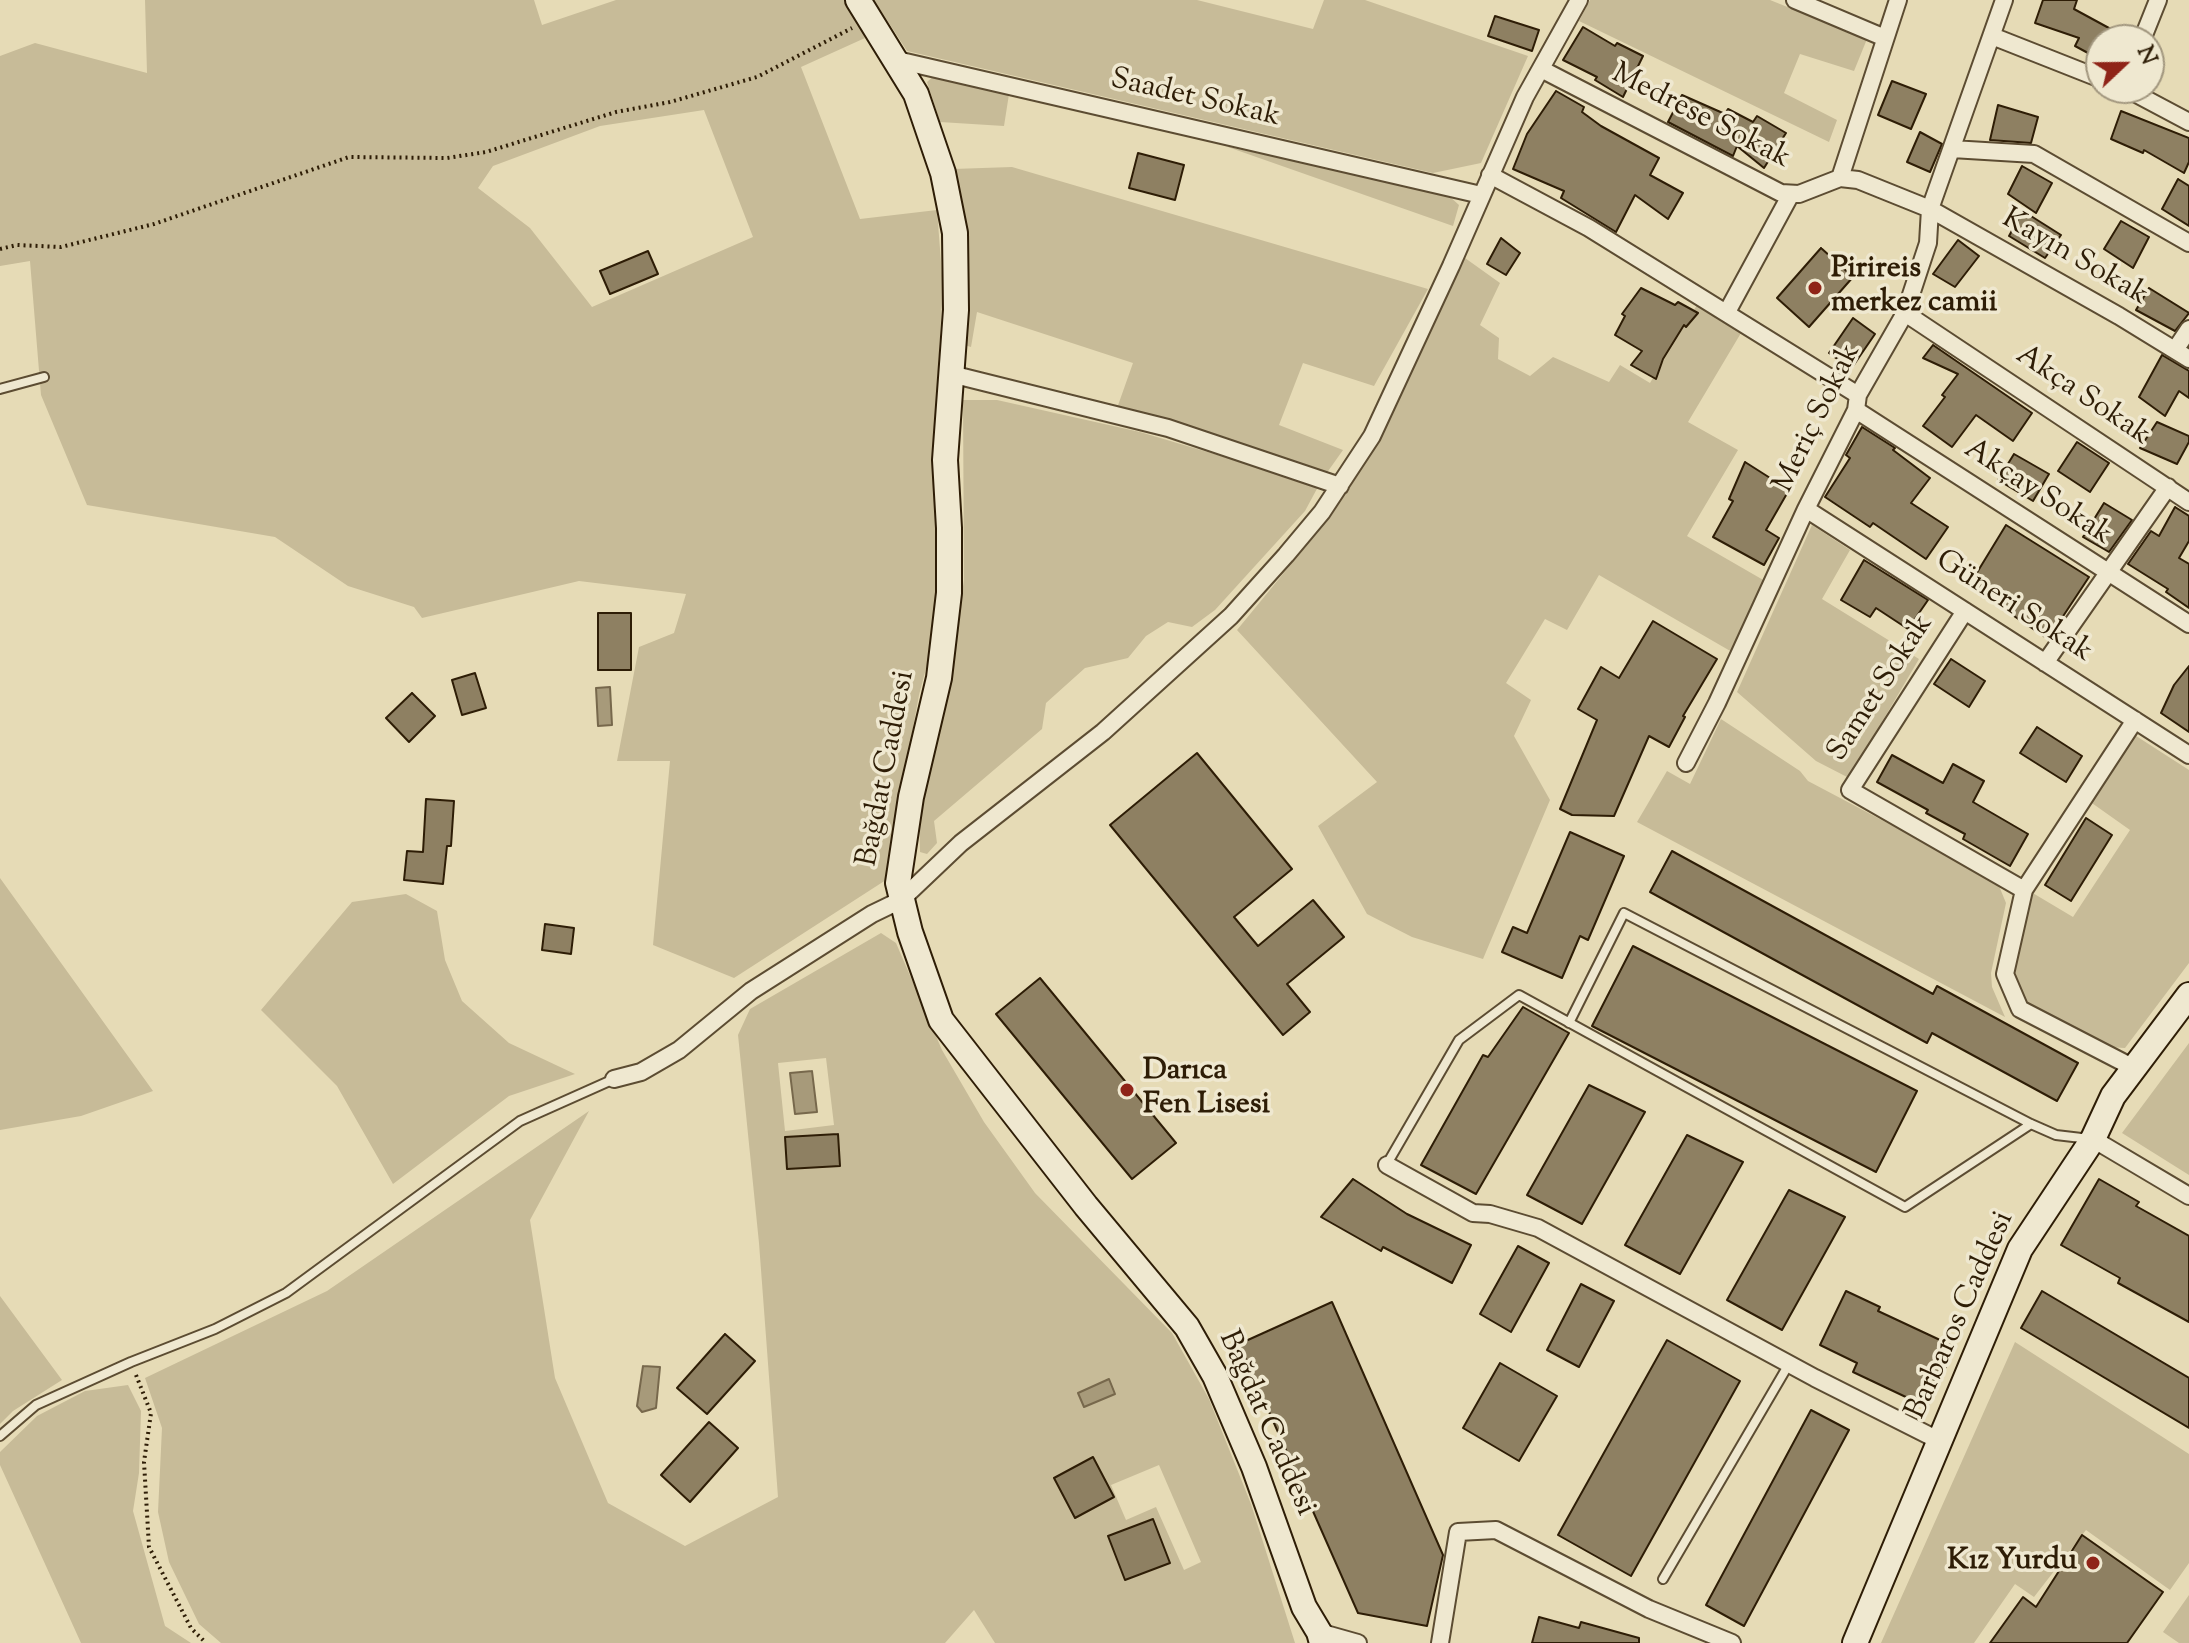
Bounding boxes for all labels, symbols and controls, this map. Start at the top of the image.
north arrow [2085,24,2165,104]
text: N [2127,42,2164,70]
street label: Medrese Sokak [1605,58,1795,178]
street label: Saadet Sokak [1107,63,1283,137]
street label: Kayın Sokak [1994,203,2154,315]
place label: Pirireis merkez camii [1831,253,1997,324]
marker: Pirireis merkez camii [1806,279,1824,297]
street label: Meriç Sokak [1767,339,1871,499]
street label: Akça Sokak [2008,339,2156,455]
street label: Akçay Sokak [1956,433,2118,555]
street label: Güneri Sokak [1928,544,2098,672]
street label: Samet Sokak [1821,609,1943,769]
street label: Bağdat Caddesi [851,668,925,870]
place label: Darıca Fen Lisesi [1143,1055,1270,1126]
marker: Darıca Fen Lisesi [1118,1081,1136,1099]
street label: Barbaros Caddesi [1900,1207,2024,1425]
street label: Bağdat Caddesi [1208,1326,1322,1522]
place label: Kız Yurdu [1947,1545,2077,1581]
marker: Kız Yurdu [2084,1554,2102,1572]

